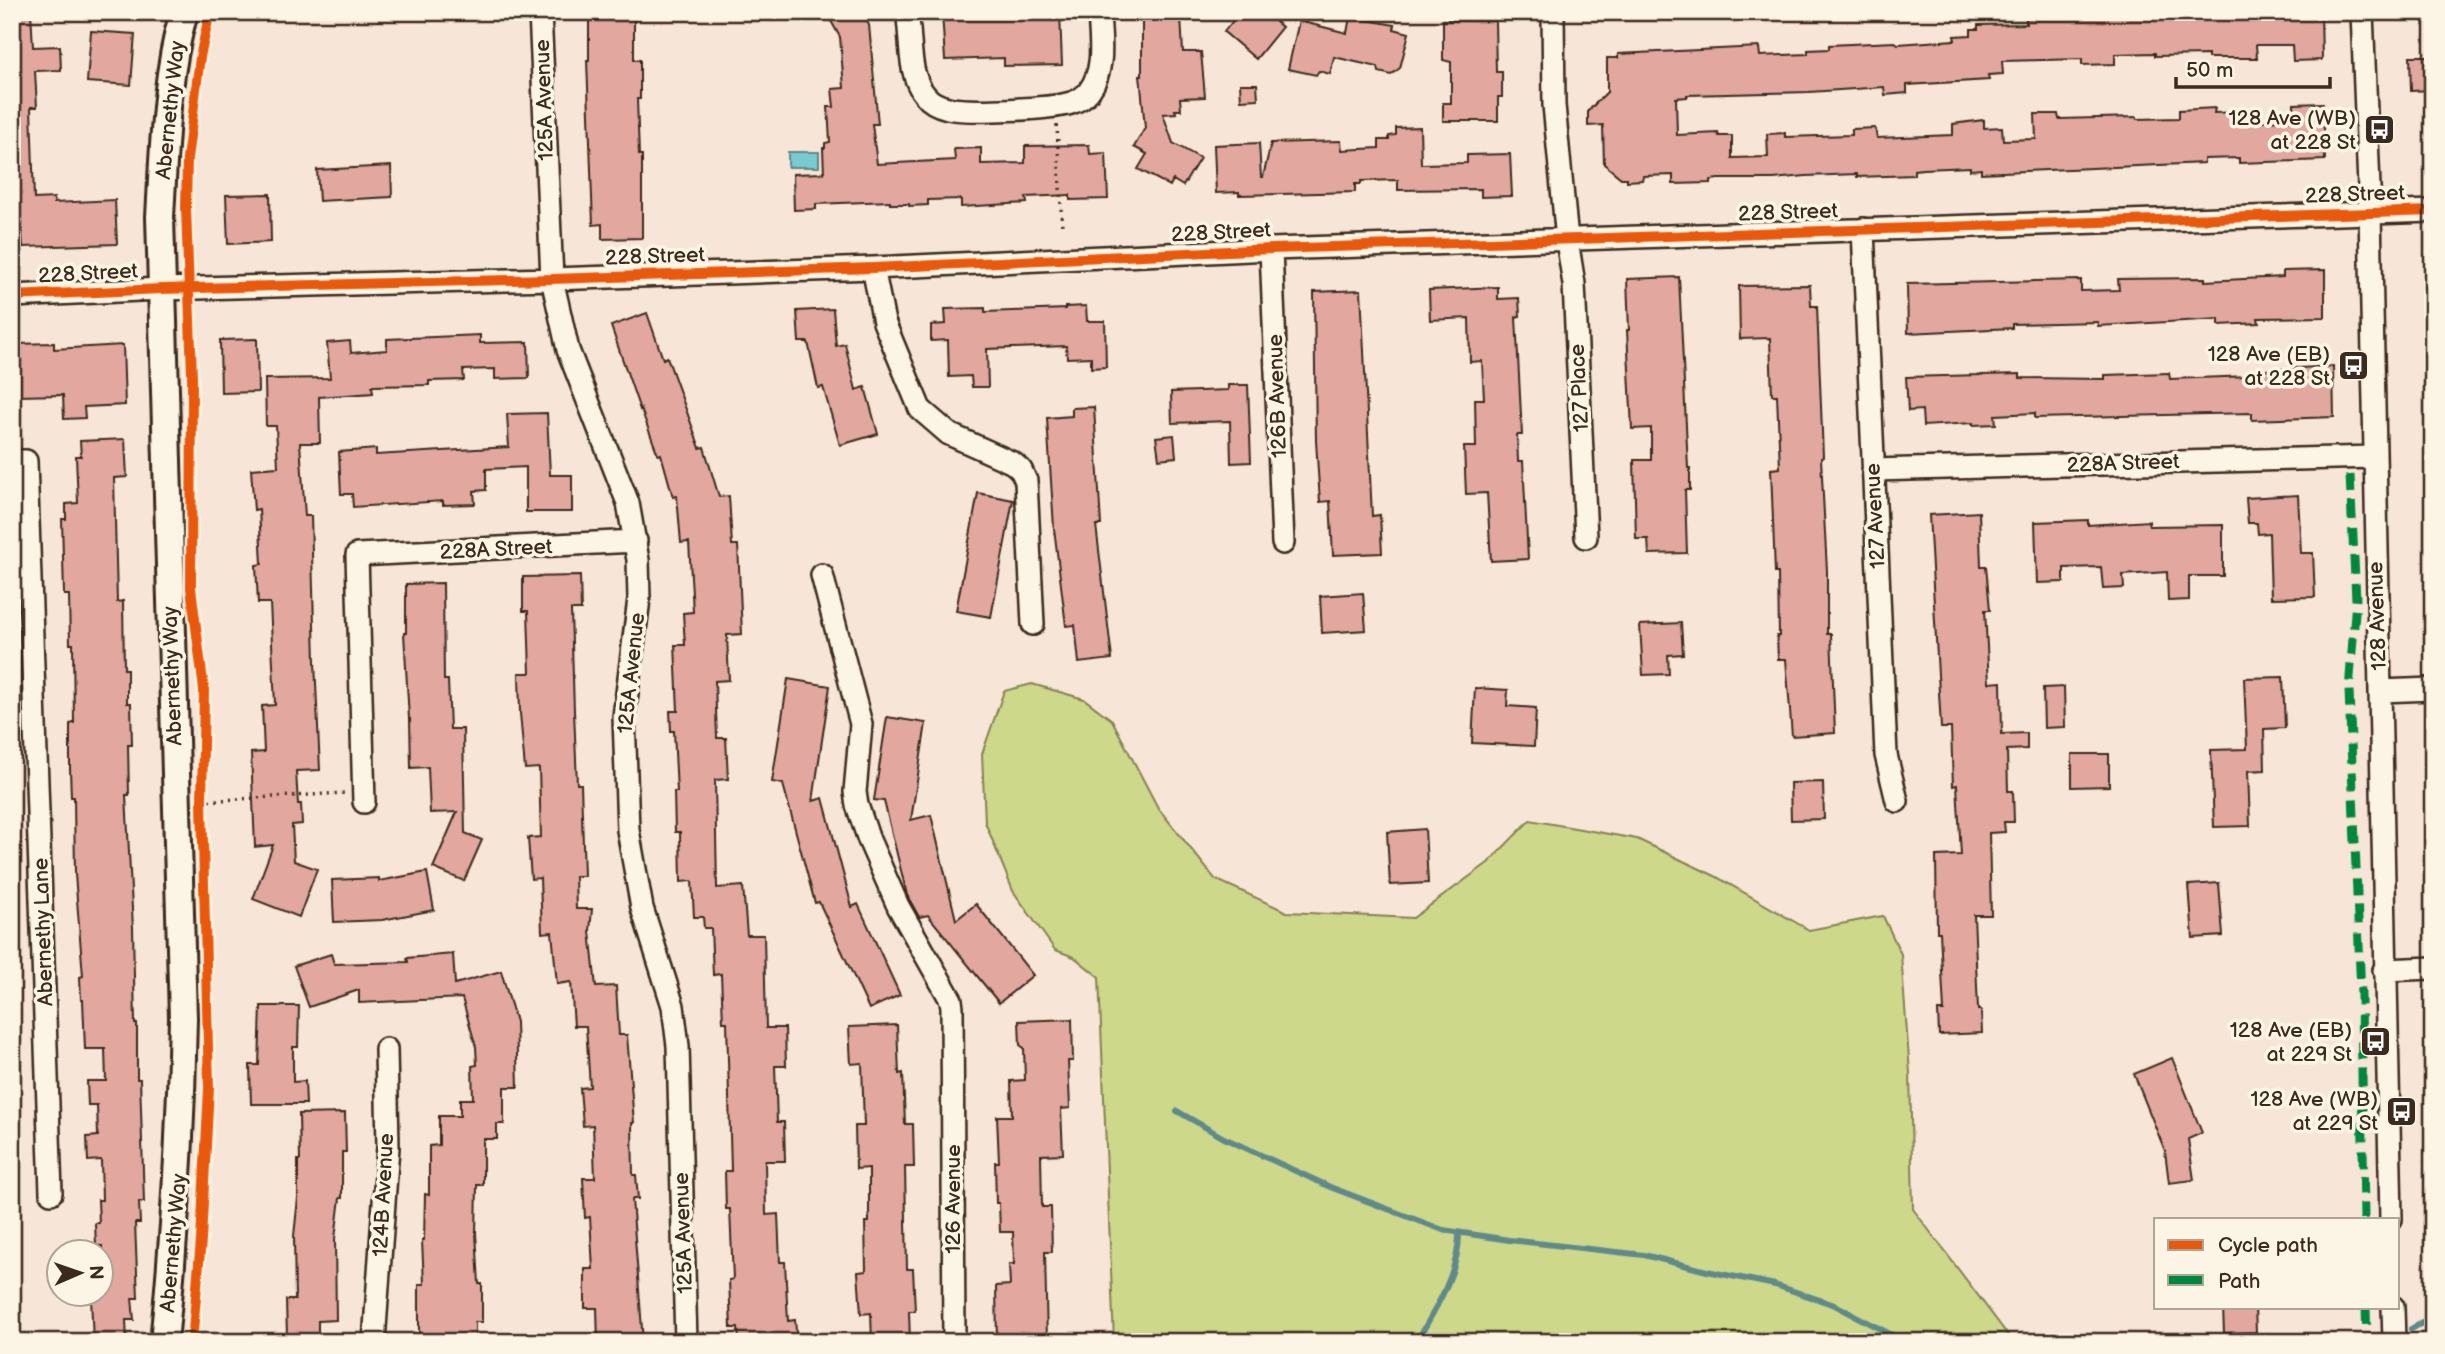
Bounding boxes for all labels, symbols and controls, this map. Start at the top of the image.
street label: Abernethy Way [151,39,190,181]
street label: 125A Avenue [530,39,559,161]
scale bar [2176,46,2330,90]
text: 50 m [2186,58,2233,83]
place label: 128 Ave (WB) at 228 St [2228,106,2357,155]
bus stop icon: 128 Ave (WB) at 228 St [2362,113,2396,147]
street label: 228 Street [2305,180,2406,209]
street label: 228 Street [1738,198,1839,227]
street label: 228 Street [1170,217,1272,248]
street label: 228 Street [605,242,706,271]
street label: 228 Street [37,258,139,289]
street label: 126B Avenue [1263,334,1292,458]
place label: 128 Ave (EB) at 228 St [2208,342,2331,391]
street label: 127 Place [1565,343,1594,433]
bus stop icon: 128 Ave (EB) at 228 St [2336,349,2370,383]
street label: 228A Street [2066,449,2180,478]
street label: 127 Avenue [1860,463,1891,569]
street label: 228A Street [439,534,554,565]
street label: 128 Avenue [2363,561,2392,671]
street label: Abernethy Way [158,605,187,746]
street label: 125A Avenue [613,611,650,735]
street label: Abernethy Lane [28,857,59,1007]
place label: 128 Ave (EB) at 229 St [2230,1018,2353,1067]
bus stop icon: 128 Ave (EB) at 229 St [2358,1025,2392,1059]
place label: 128 Ave (WB) at 229 St [2250,1087,2379,1136]
bus stop icon: 128 Ave (WB) at 229 St [2384,1094,2418,1128]
street label: 124B Avenue [368,1133,399,1257]
street label: 126 Avenue [941,1144,966,1254]
street label: Abernethy Way [155,1172,192,1314]
street label: 125A Avenue [669,1172,698,1294]
legend [2154,1218,2400,1308]
text: Cycle path [2218,1233,2318,1258]
north arrow [46,1238,116,1308]
text: N [84,1265,107,1280]
text: Path [2218,1269,2260,1294]

